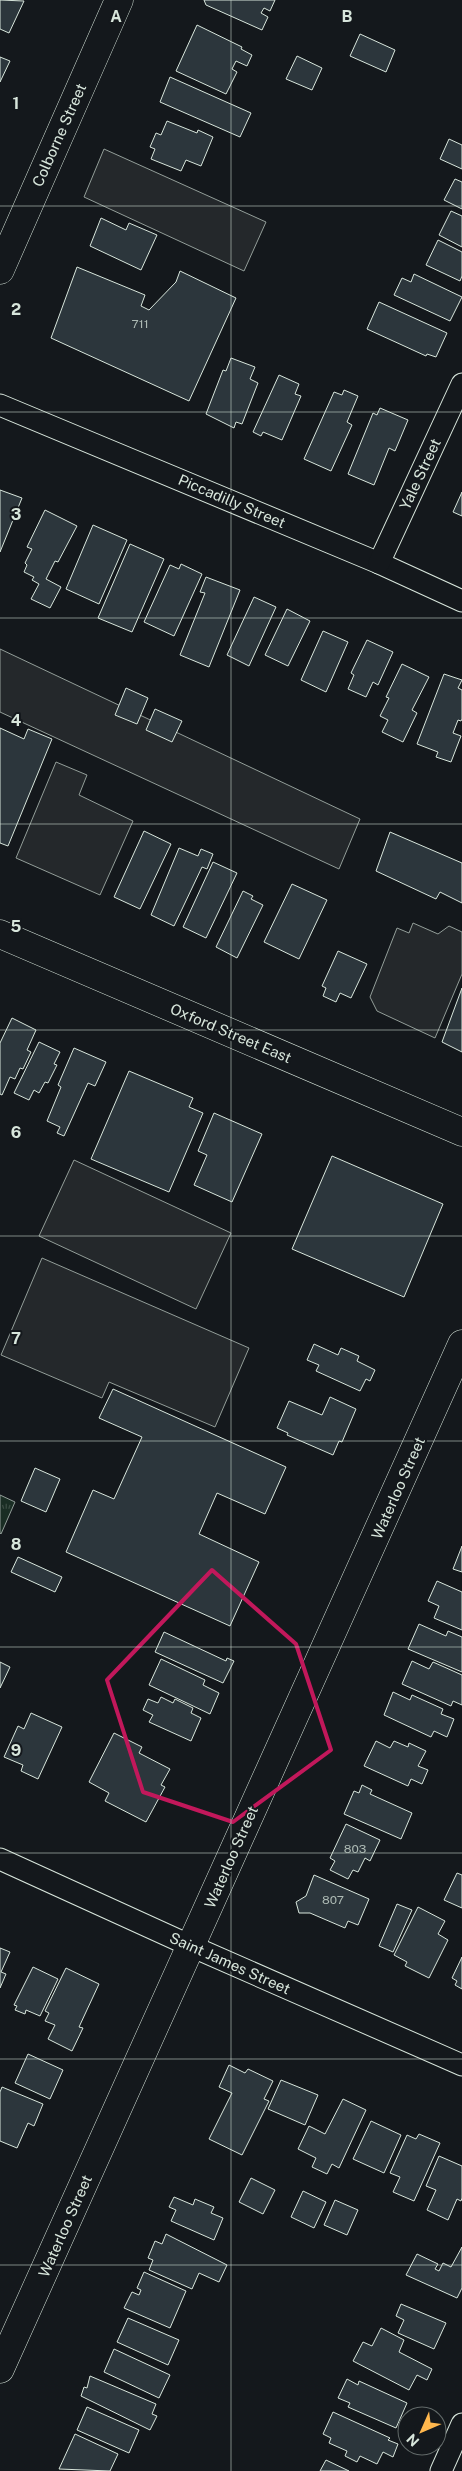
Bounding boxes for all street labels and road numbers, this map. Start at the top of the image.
street label: Colborne Street [29,81,89,189]
street label: Yale Street [396,436,444,512]
street label: Piccadilly Street [176,471,288,531]
street label: Oxford Street East [168,1000,294,1066]
street label: Waterloo Street [368,1434,428,1542]
street label: Waterloo Street [201,1803,261,1911]
street label: Saint James Street [167,1929,293,1997]
street label: Waterloo Street [35,2172,95,2280]

